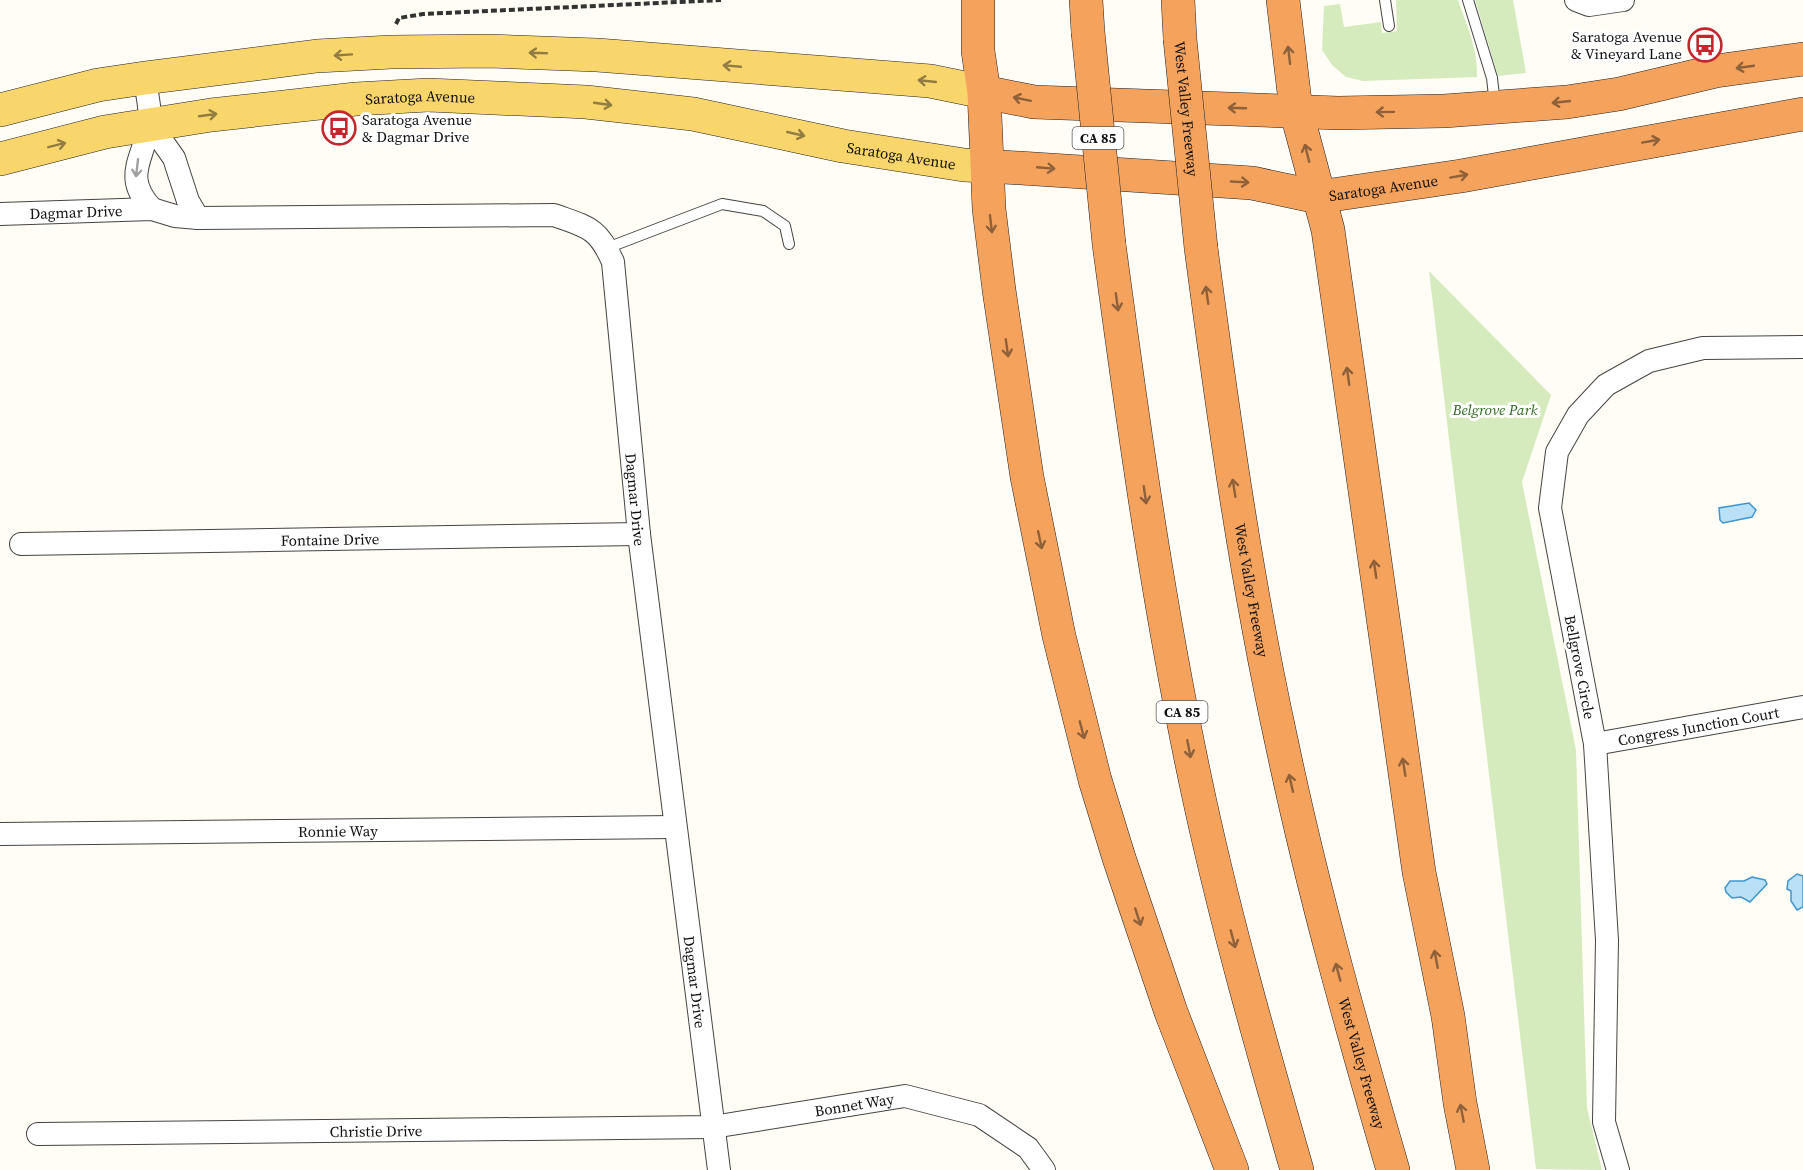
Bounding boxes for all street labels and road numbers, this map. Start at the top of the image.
street label: West Valley Freeway [1170,40,1204,178]
street label: Saratoga Avenue [365,84,476,109]
road number: CA 85 [1072,127,1124,149]
street label: Saratoga Avenue [845,136,958,174]
street label: Saratoga Avenue [1327,169,1440,206]
street label: Dagmar Drive [29,199,123,224]
street label: Dagmar Drive [621,452,651,547]
street label: West Valley Freeway [1230,522,1274,659]
street label: Fontaine Drive [280,528,380,550]
street label: Bellgrove Circle [1560,613,1600,721]
road number: CA 85 [1156,701,1208,723]
street label: Congress Junction Court [1616,701,1781,750]
street label: Ronnie Way [298,820,378,841]
street label: Dagmar Drive [679,934,712,1030]
street label: West Valley Freeway [1334,995,1391,1132]
street label: Bonnet Way [813,1087,896,1121]
street label: Christie Drive [330,1120,423,1141]

